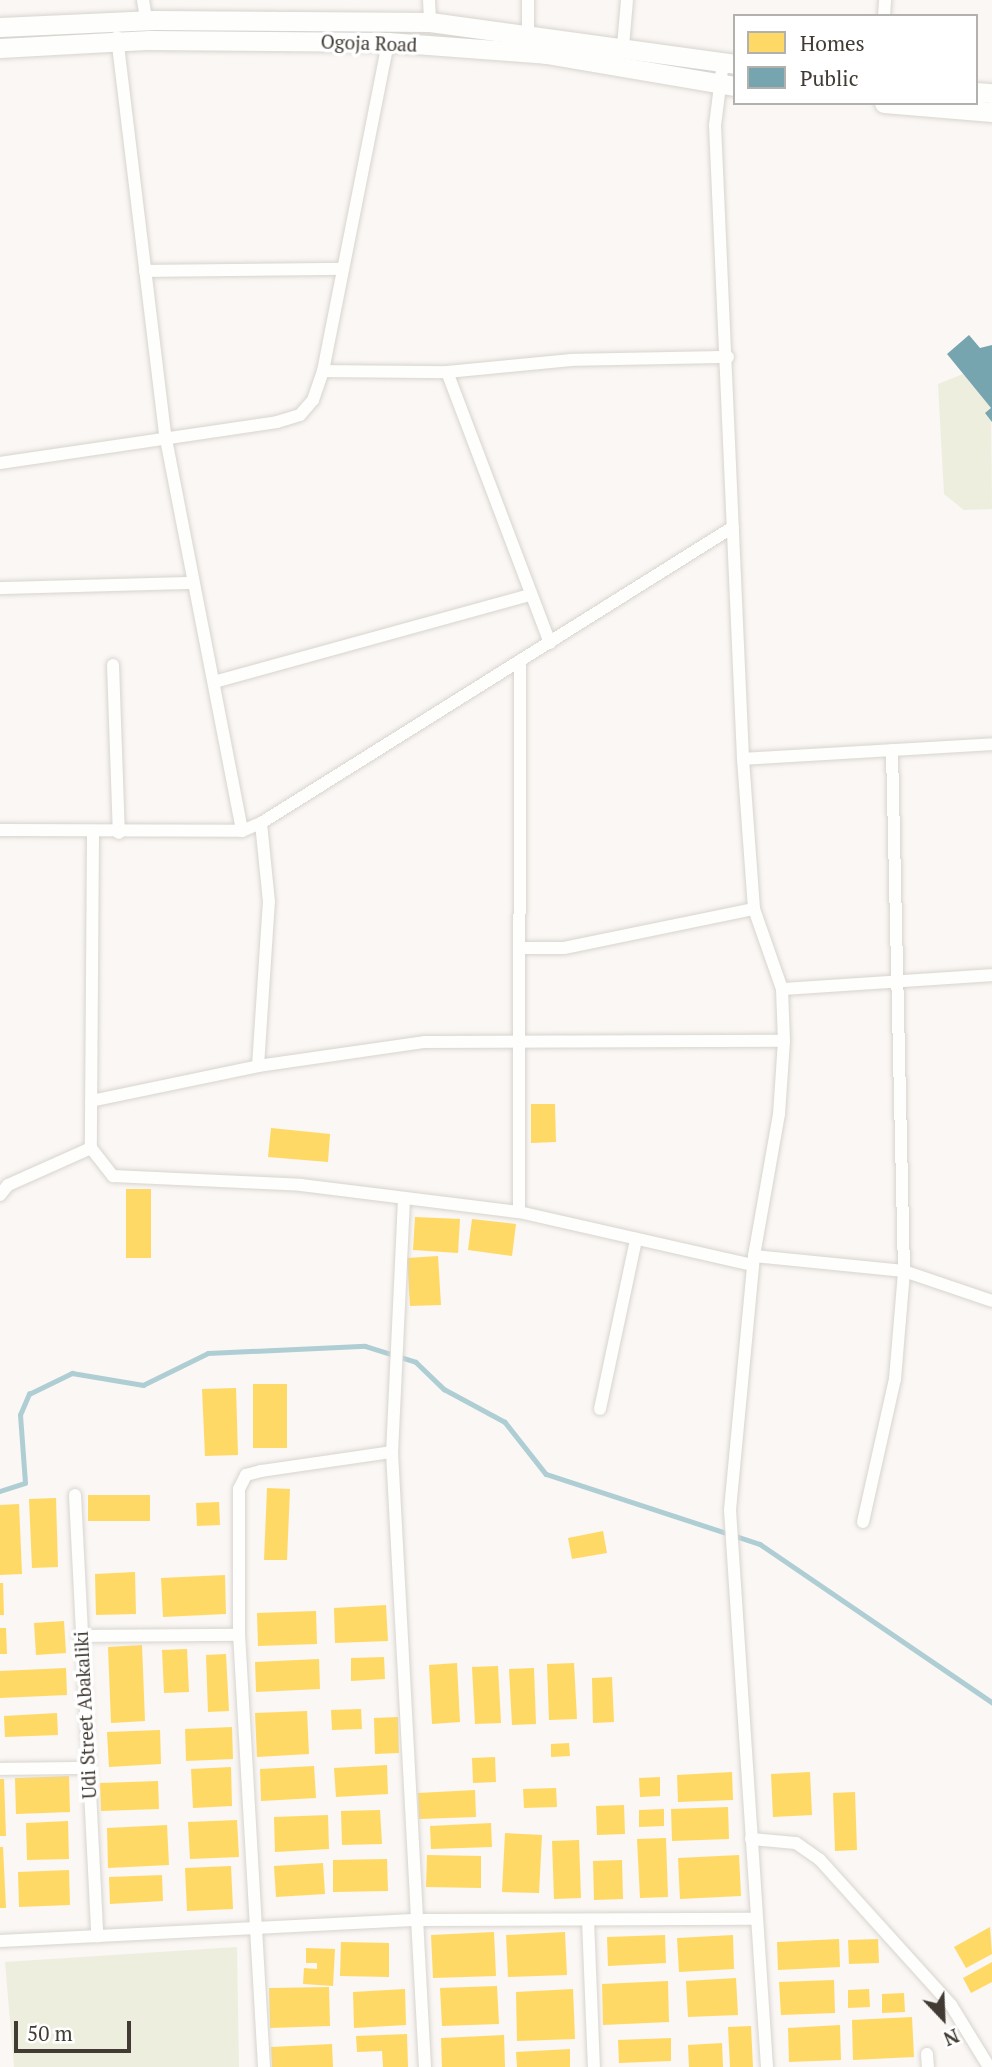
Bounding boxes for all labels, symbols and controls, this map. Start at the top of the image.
legend [733,14,978,105]
text: Homes [800,29,865,57]
street label: Ogoja Road [320,30,418,56]
text: Public [800,64,858,92]
street label: Udi Street Abakaliki [69,1630,101,1800]
north arrow [908,1983,978,2053]
scale bar [18,2008,135,2052]
text: 50 m [27,2019,73,2047]
text: N [940,2023,963,2052]

